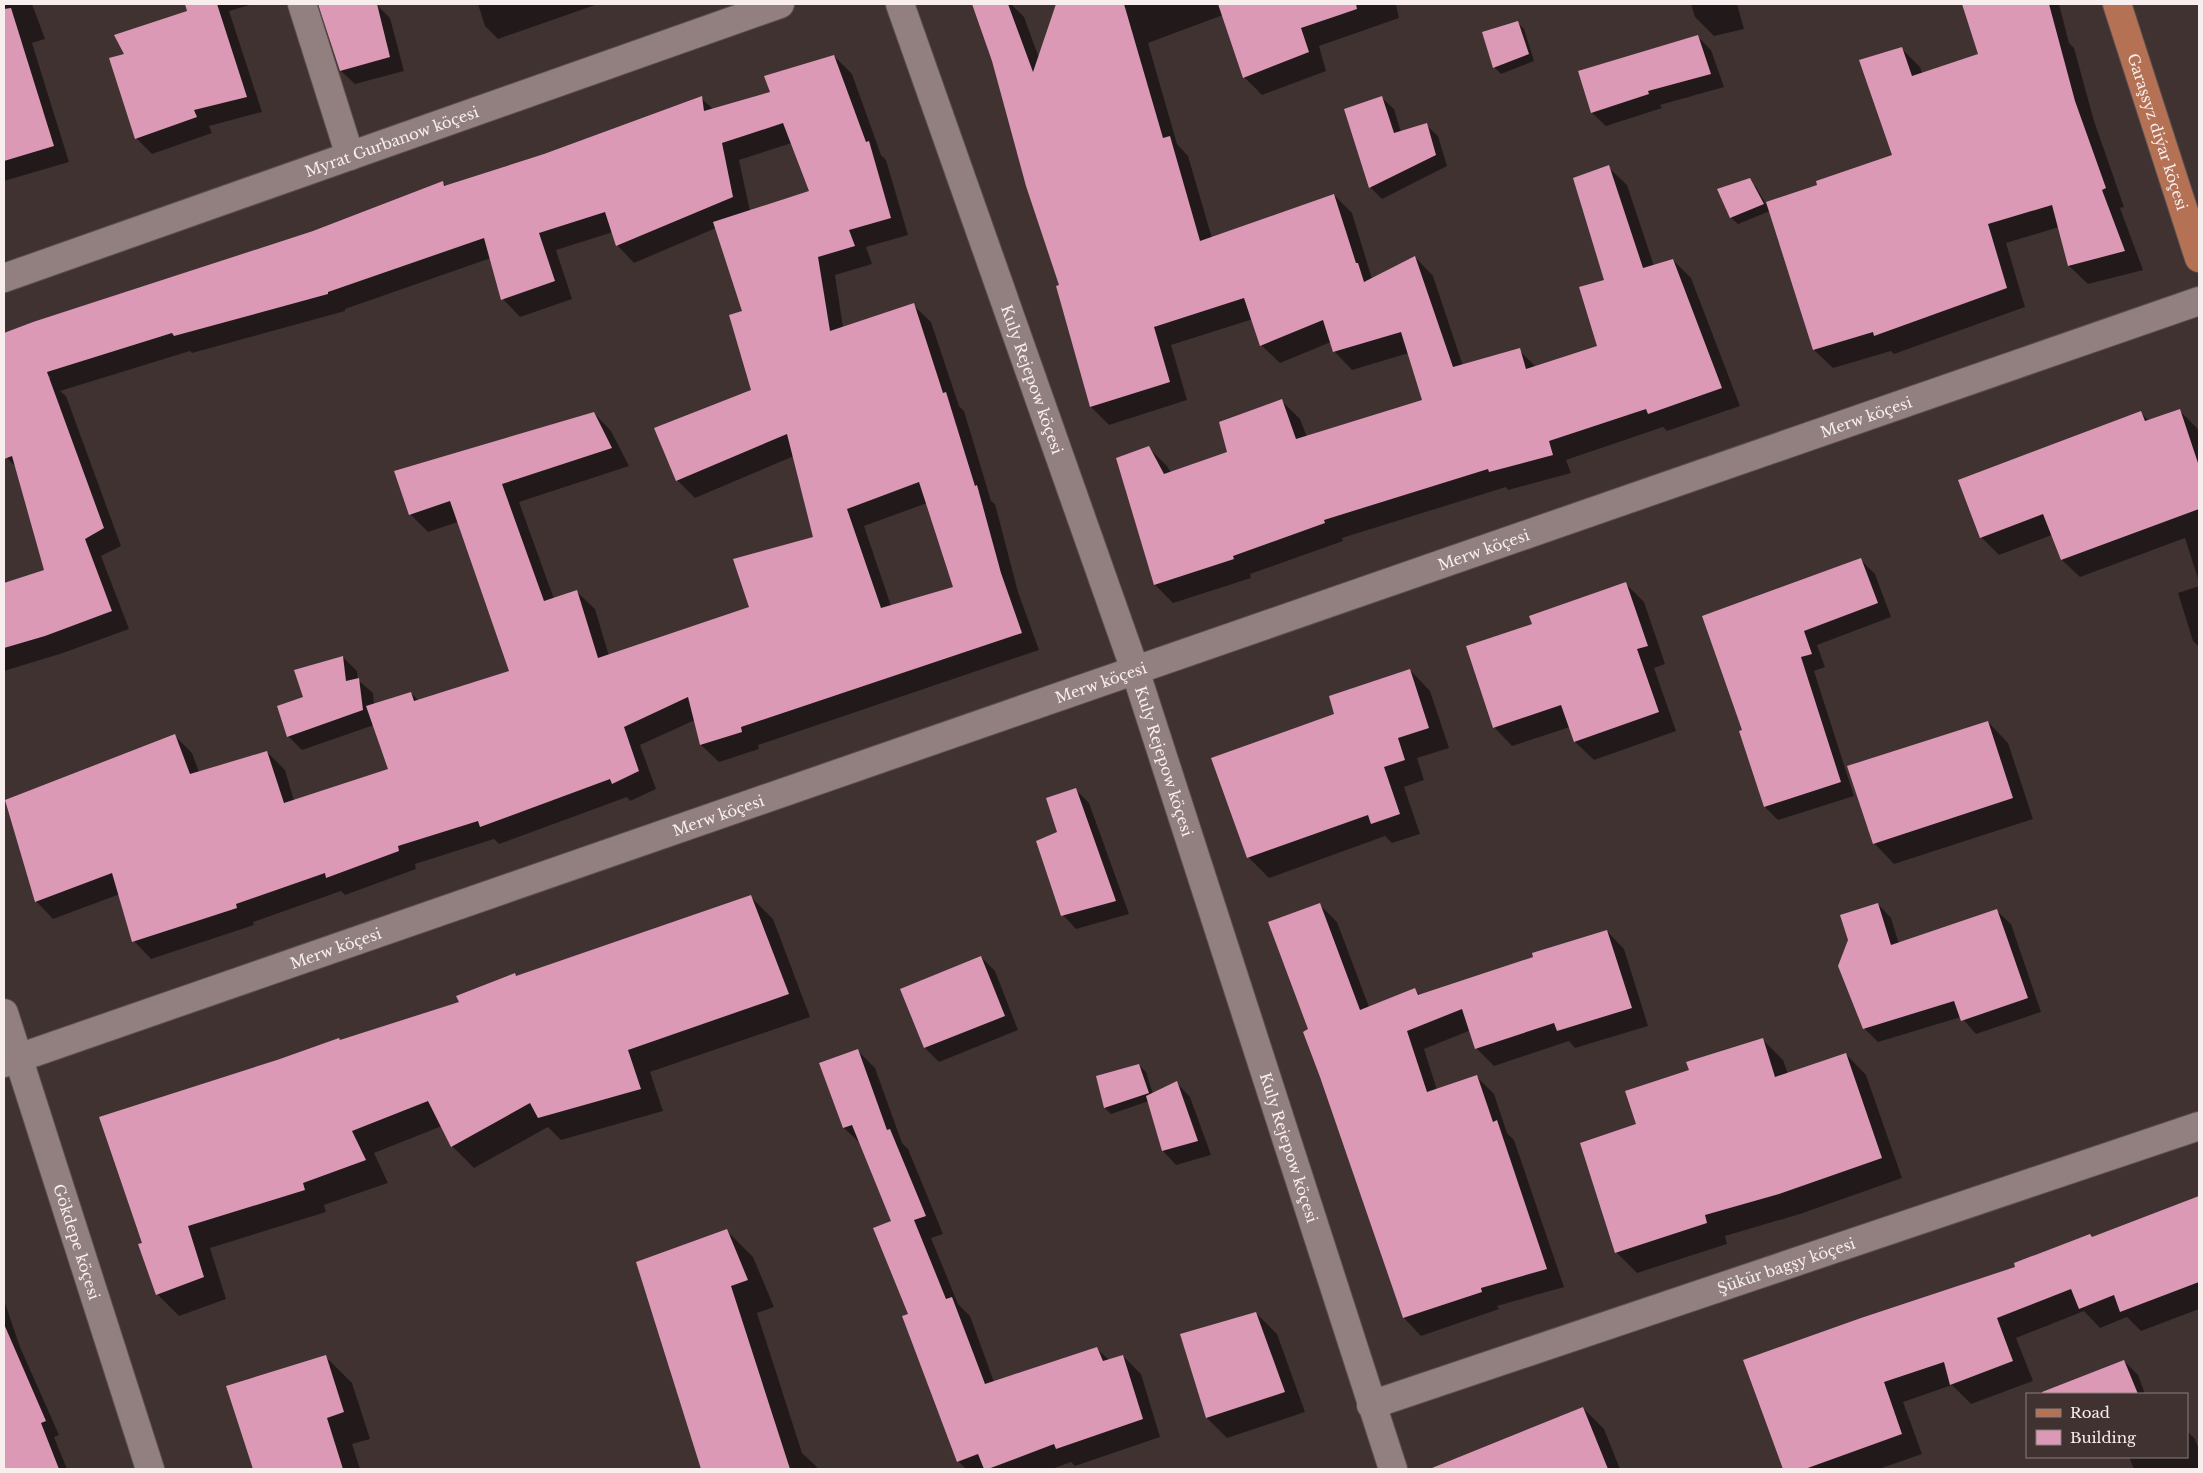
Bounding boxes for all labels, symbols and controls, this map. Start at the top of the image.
street label: Garaşsyz diýar köçesi [2124,51,2192,212]
street label: Myrat Gurbanow köçesi [302,102,481,181]
street label: Kuly Rejepow köçesi [997,302,1067,456]
street label: Merw köçesi [1818,392,1914,441]
street label: Merw köçesi [1435,525,1532,574]
street label: Merw köçesi [1053,658,1149,707]
street label: Kuly Rejepow köçesi [1131,684,1198,839]
street label: Merw köçesi [670,790,766,840]
street label: Merw köçesi [287,923,384,973]
street label: Kuly Rejepow köçesi [1256,1070,1322,1225]
street label: Gökdepe köçesi [50,1181,105,1302]
street label: Şükür bagşy köçesi [1715,1233,1858,1297]
legend [2026,1393,2188,1458]
text: Road [2070,1403,2110,1422]
text: Building [2070,1428,2137,1447]

